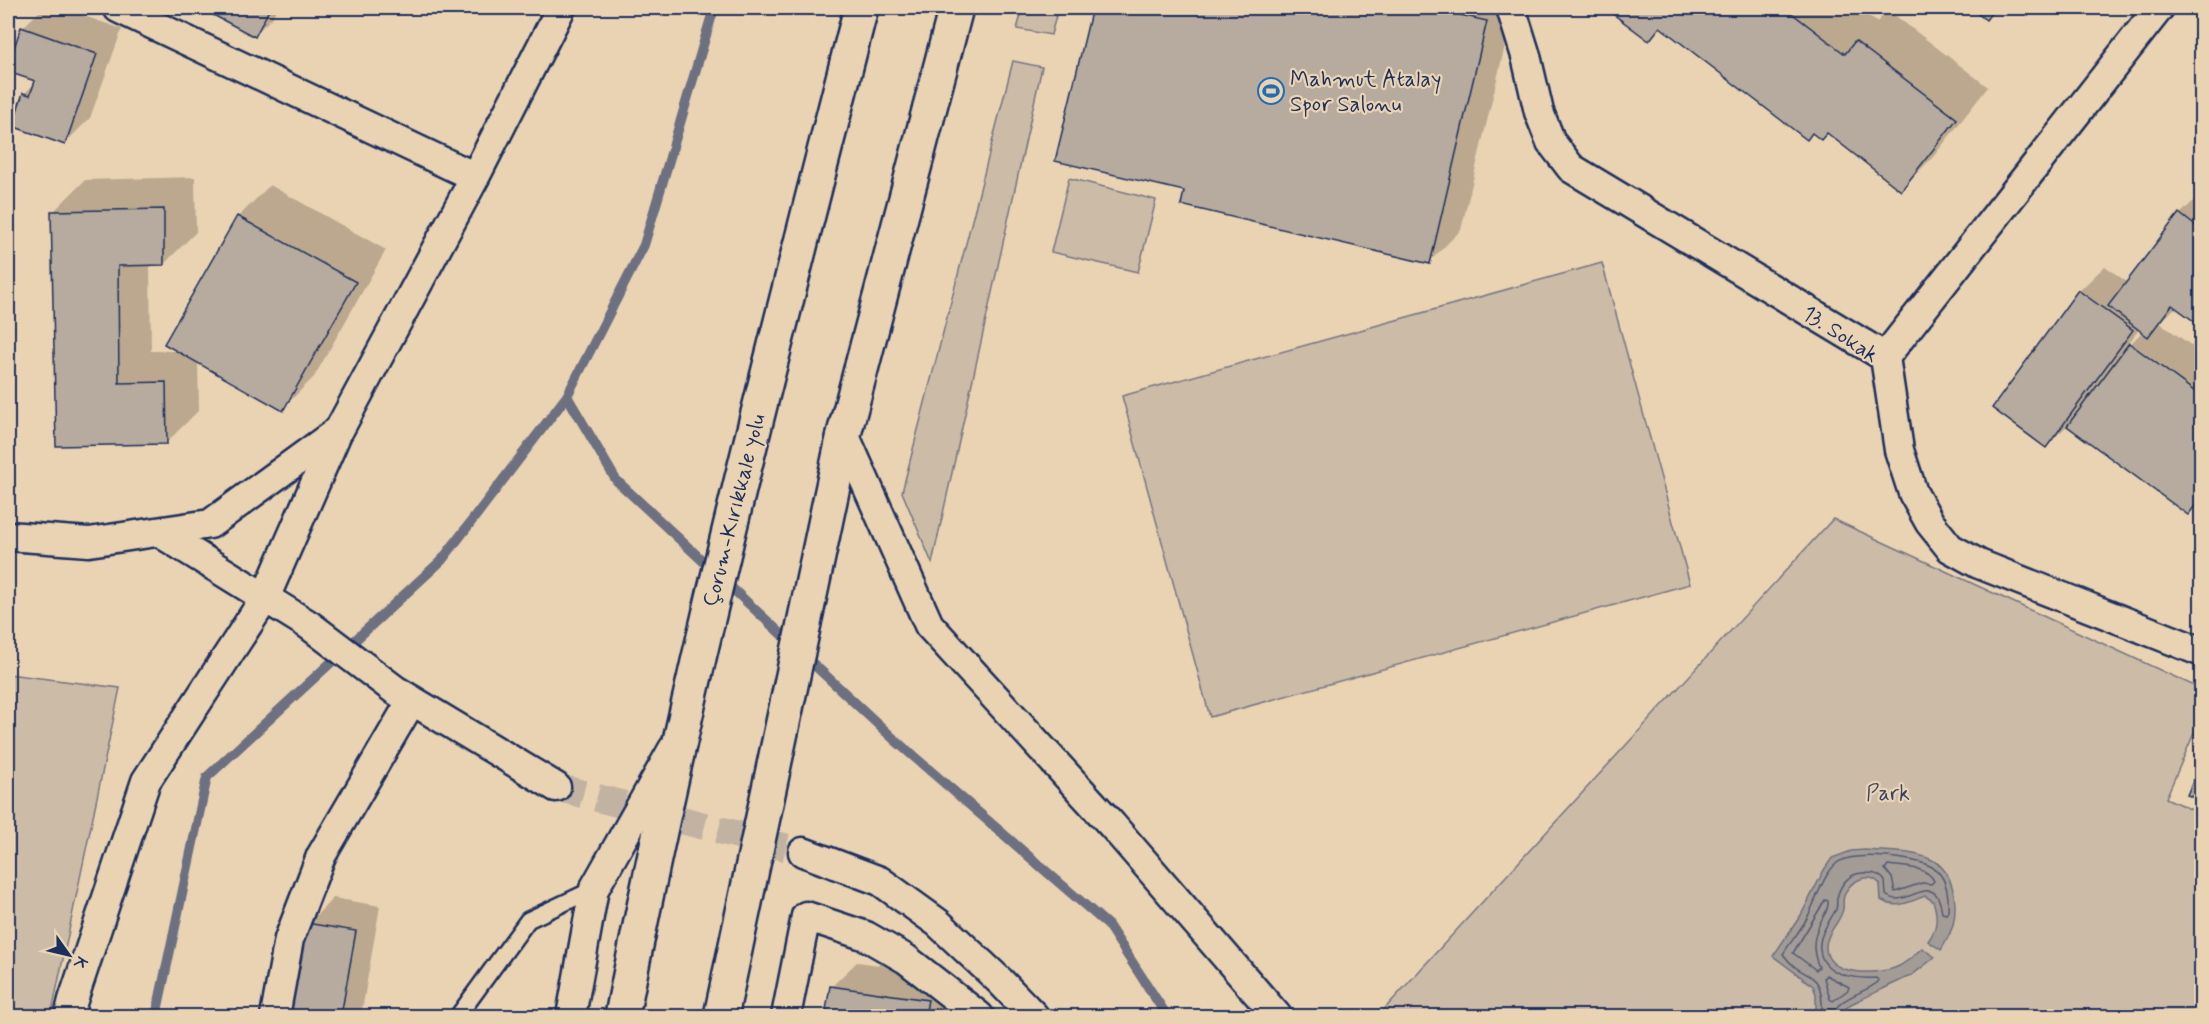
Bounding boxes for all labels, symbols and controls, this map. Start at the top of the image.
place label: Mahmut Atalay Spor Salonu [1290,66,1441,119]
sports icon: Mahmut Atalay Spor Salonu [1256,76,1286,106]
street label: 13. Sokak [1797,300,1883,370]
street label: Çorum-Kırıkkale yolu [697,411,773,610]
park label: Park [1866,780,1910,808]
north arrow [39,925,99,985]
text: K [68,952,92,974]

